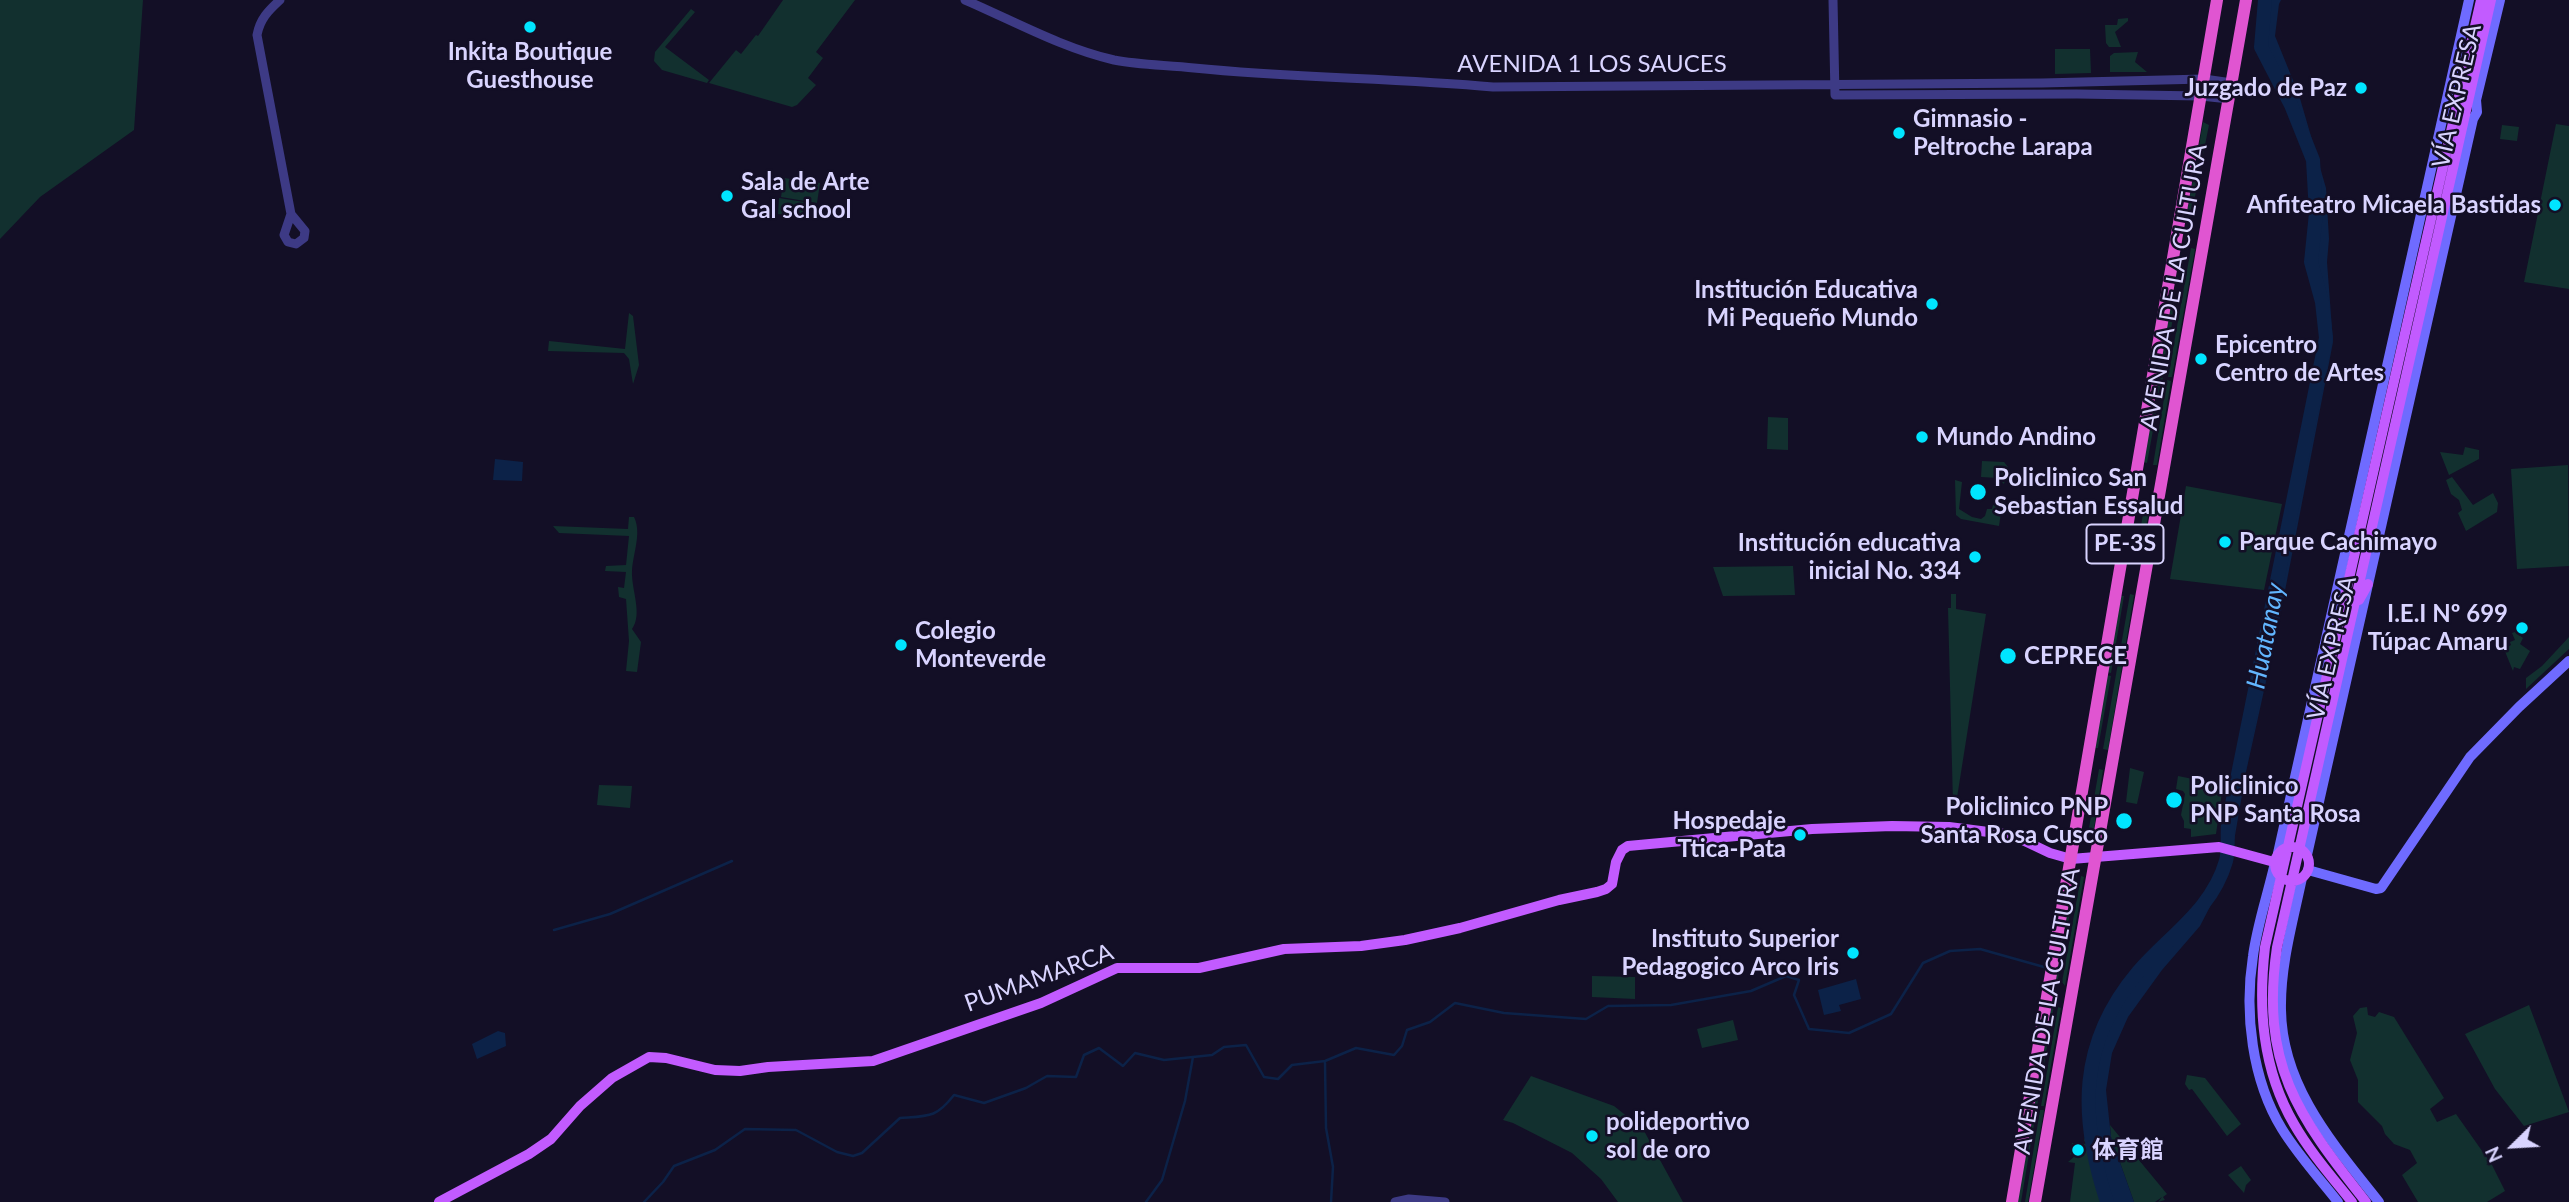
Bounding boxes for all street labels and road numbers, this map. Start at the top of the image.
street label: VÍA EXPRESA [2426,21,2488,171]
street label: AVENIDA 1 LOS SAUCES [1457,50,1727,78]
street label: AVENIDA DE LA CULTURA [2135,142,2213,432]
road number: PE-3S [2086,524,2164,564]
street label: VÍA EXPRESA [2301,573,2363,723]
street label: AVENIDA DE LA CULTURA [2008,866,2086,1156]
street label: PUMAMARCA [961,938,1117,1018]

